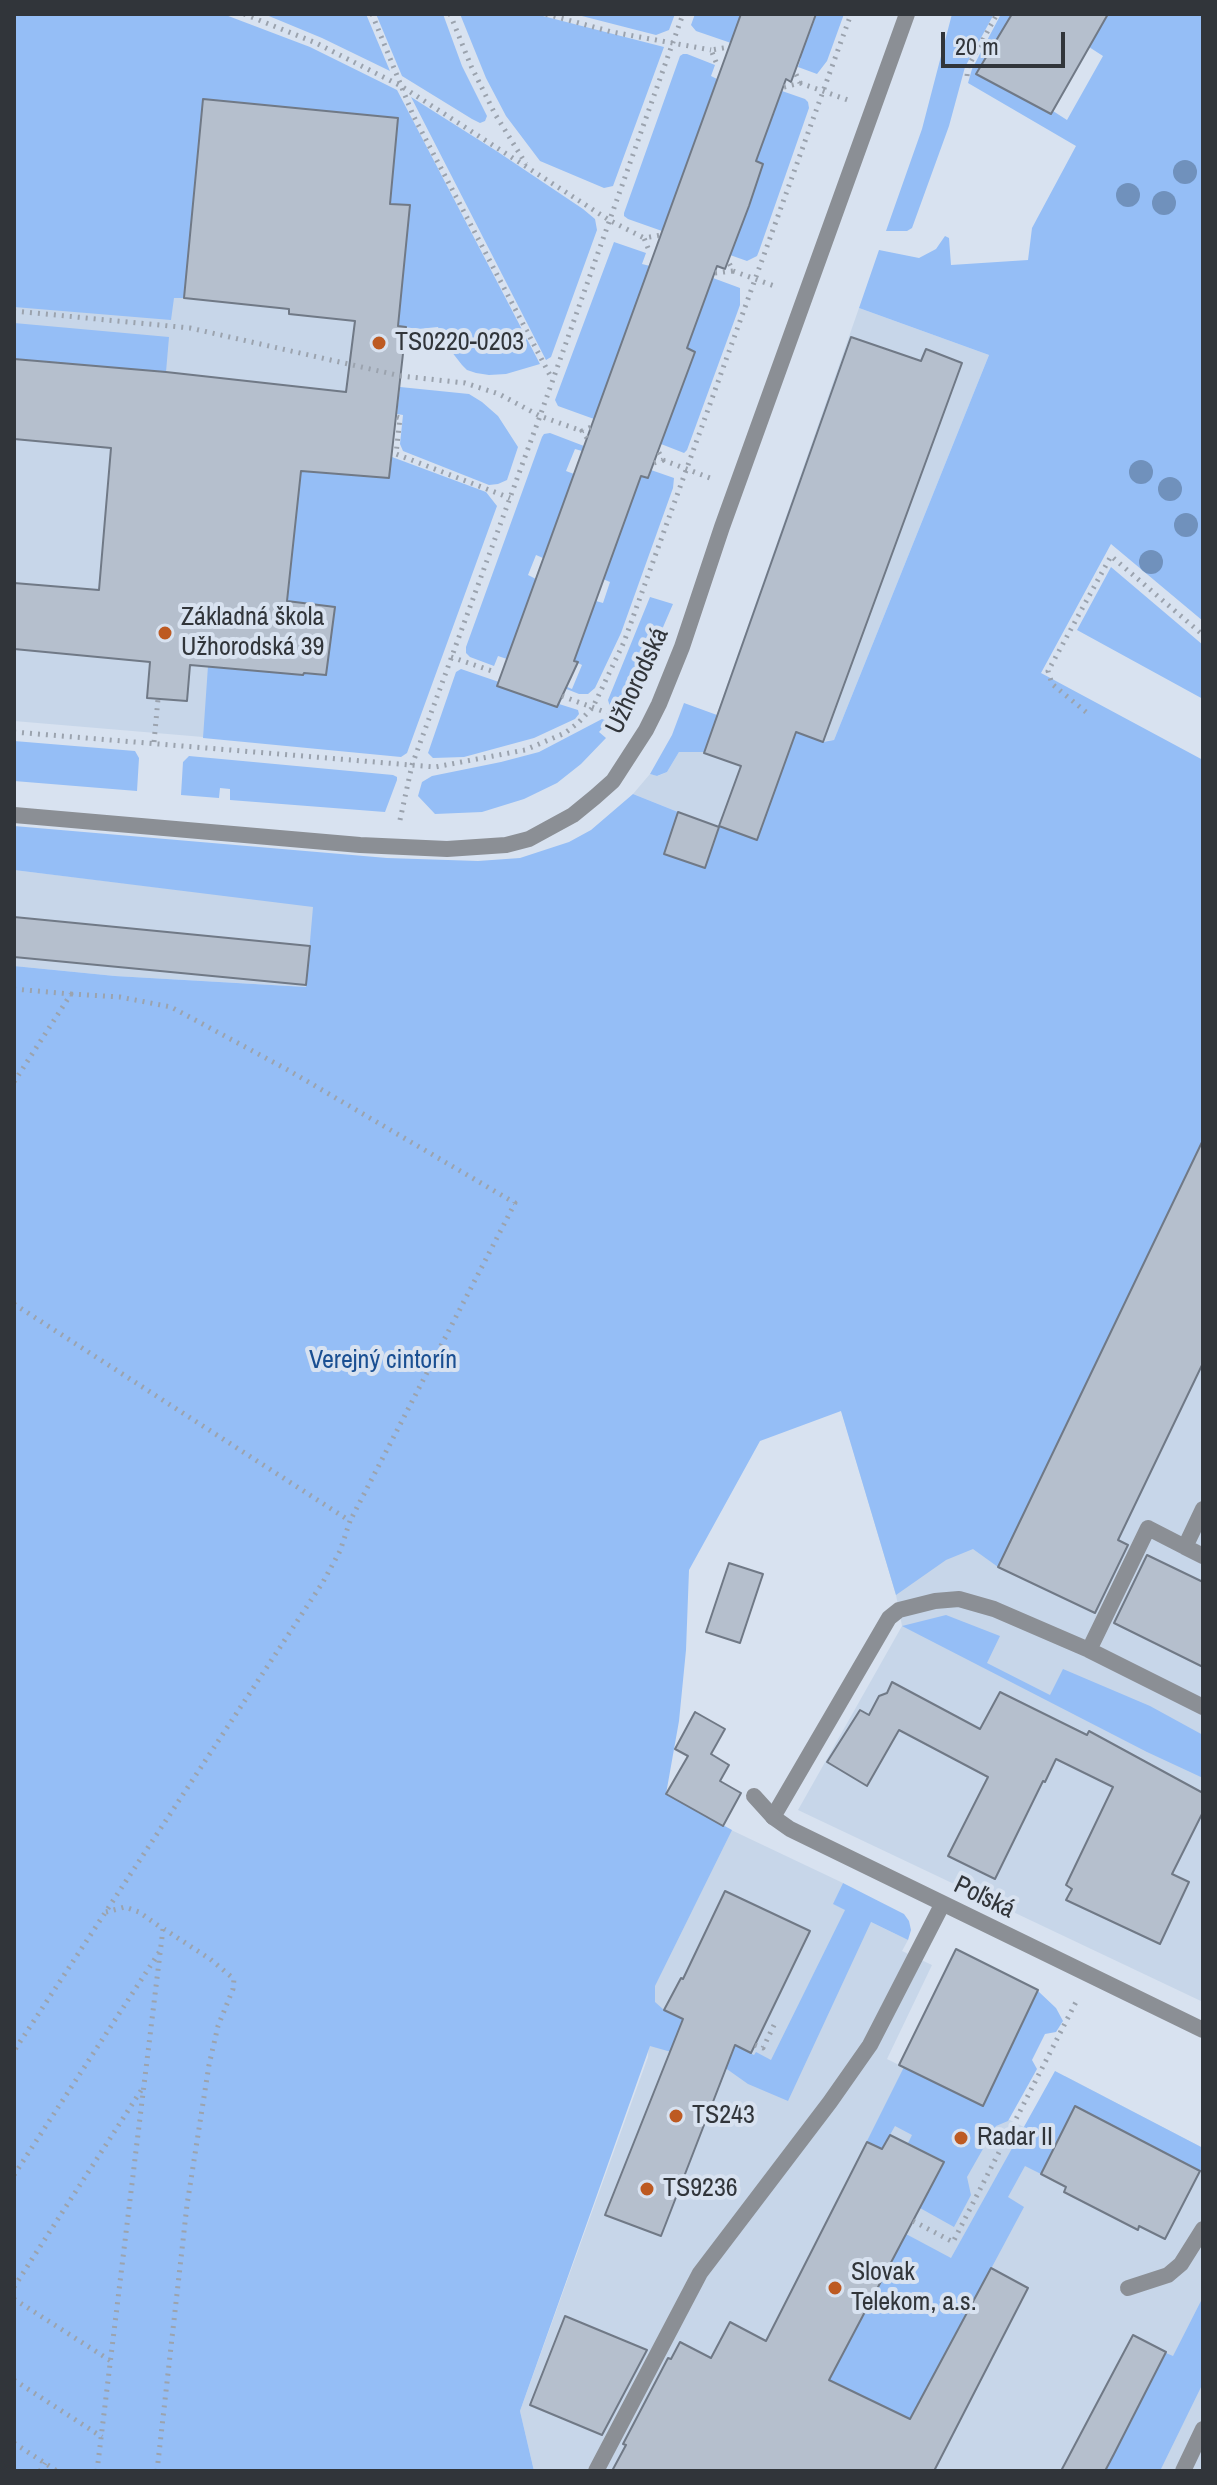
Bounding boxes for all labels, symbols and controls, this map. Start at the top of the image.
scale bar [945,16,1069,66]
text: 20 m [955,30,999,62]
place label: TS0220-0203 [395,327,524,359]
marker: TS0220-0203 [370,334,388,352]
place label: Základná škola Užhorodská 39 [181,602,324,664]
street label: Užhorodská [600,623,676,739]
marker: Základná škola Užhorodská 39 [156,624,174,642]
park label: Verejný cintorín [309,1345,457,1377]
street label: Poľská [948,1870,1020,1926]
place label: TS243 [692,2100,755,2132]
marker: TS243 [667,2107,685,2125]
place label: Radar II [977,2122,1053,2154]
marker: Radar II [952,2129,970,2147]
place label: TS9236 [663,2173,738,2205]
marker: TS9236 [638,2180,656,2198]
place label: Slovak Telekom, a.s. [851,2257,977,2318]
marker: Slovak Telekom, a.s. [826,2279,844,2297]

